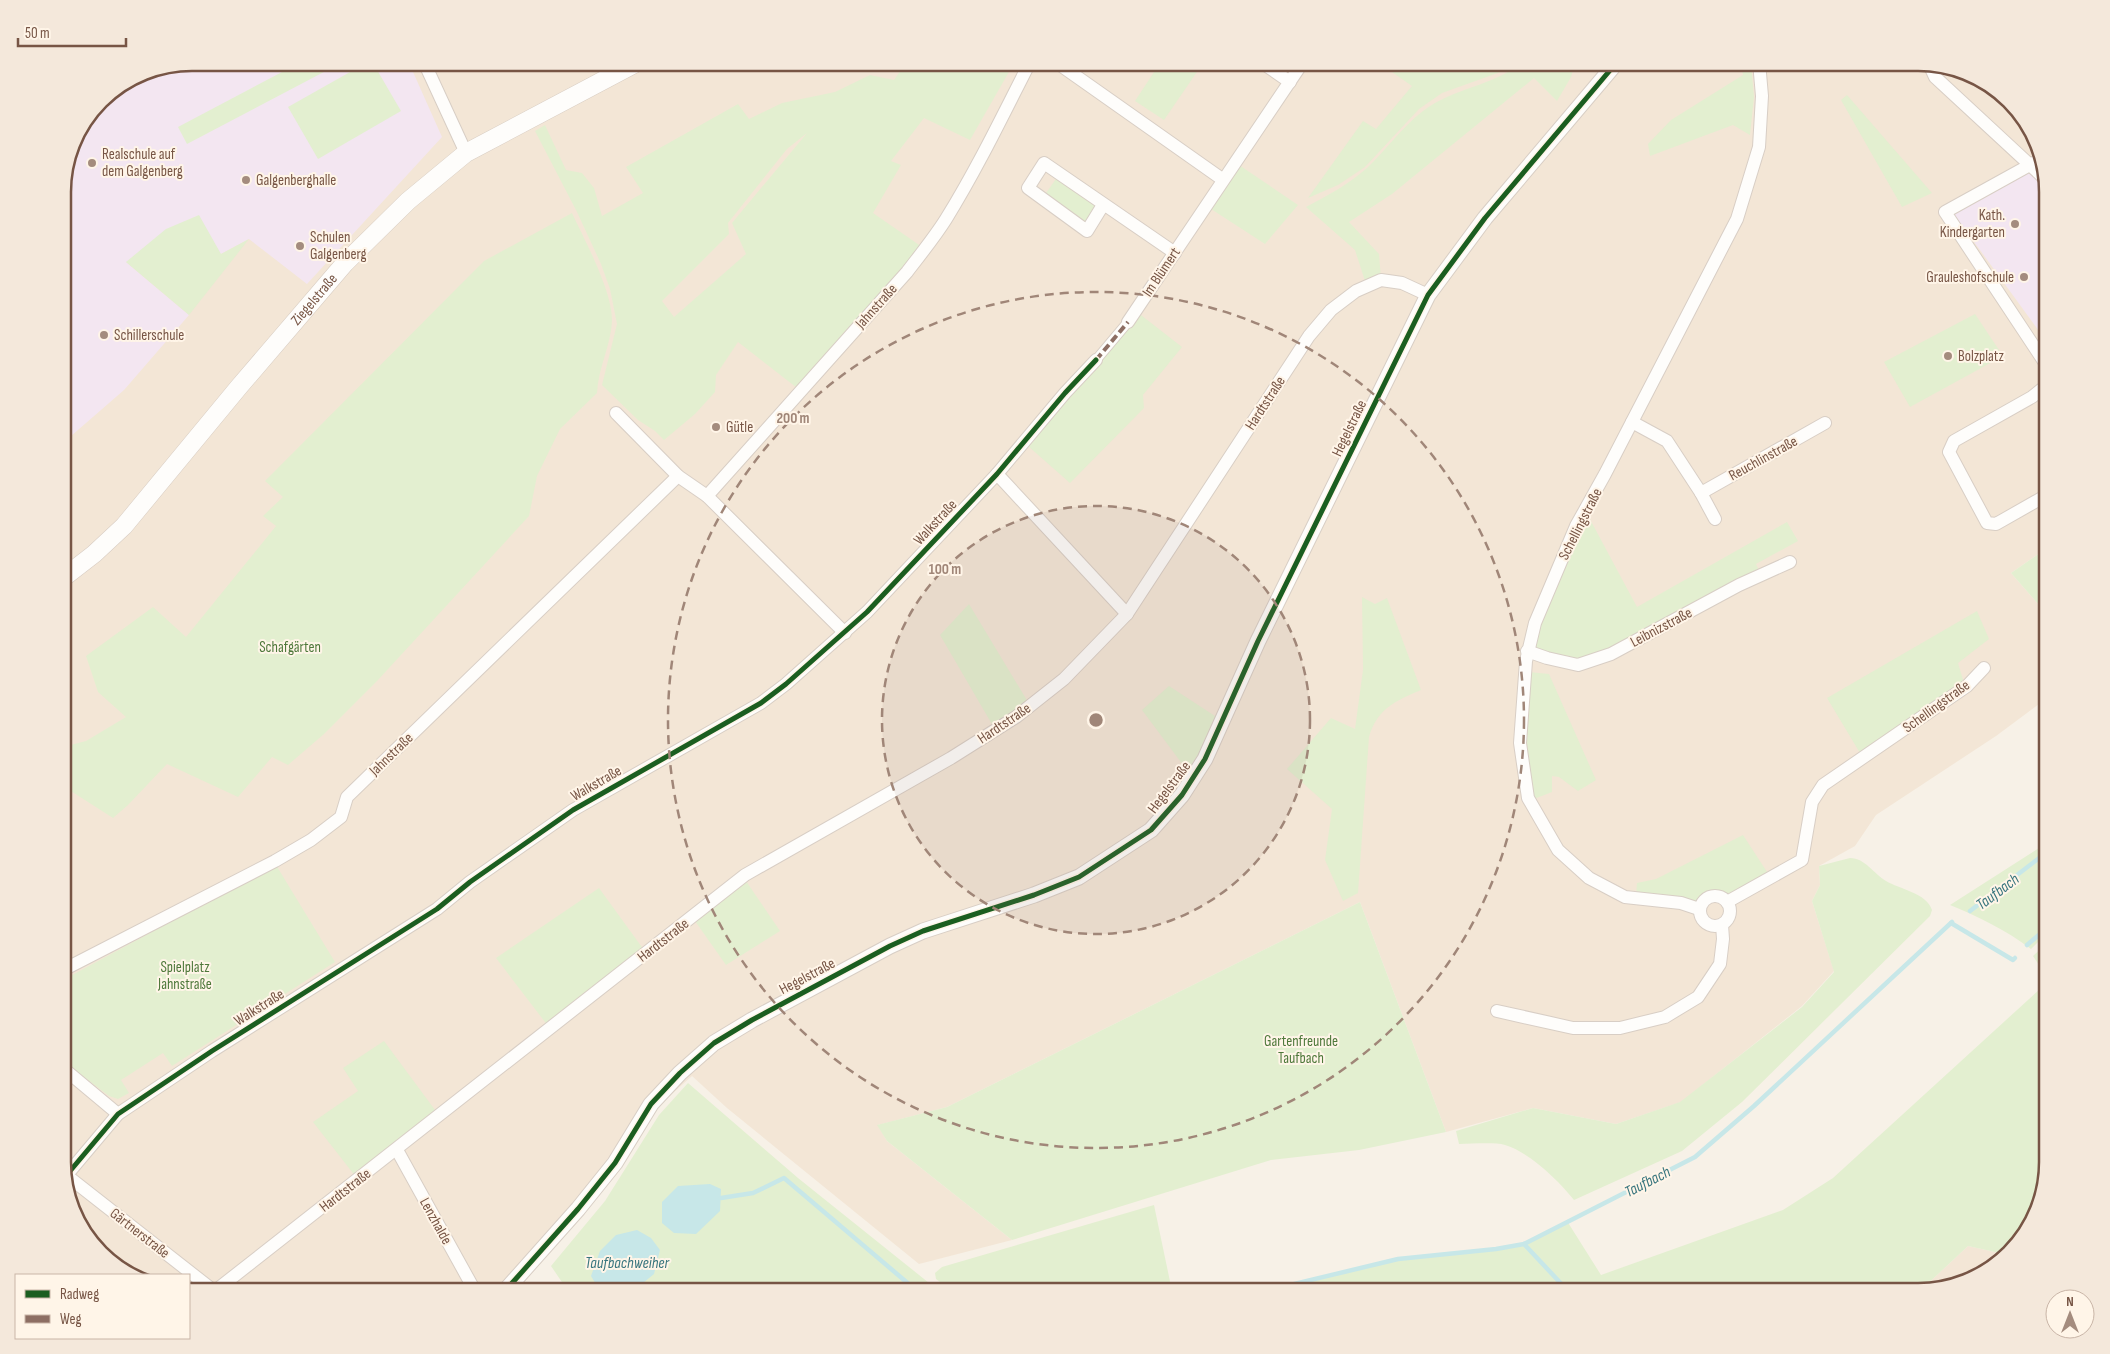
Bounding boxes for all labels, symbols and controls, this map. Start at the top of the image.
scale bar [18,15,125,47]
text: 50 m [25,24,50,43]
place label: Realschule auf dem Galgenberg [102,145,183,181]
marker: Realschule auf dem Galgenberg [86,157,98,169]
place label: Galgenberghalle [256,171,336,190]
marker: Galgenberghalle [240,174,252,186]
place label: Kath. Kindergarten [1940,206,2005,242]
marker: Kath. Kindergarten [2009,218,2021,230]
place label: Schulen Galgenberg [310,228,367,264]
marker: Schulen Galgenberg [294,240,306,252]
street label: Im Blümert [1138,244,1185,301]
place label: Grauleshofschule [1926,268,2014,287]
street label: Ziegelstraße [287,270,342,329]
marker: Grauleshofschule [2018,271,2030,283]
street label: Jahnstraße [851,280,901,333]
place label: Schillerschule [114,326,184,345]
marker: Schillerschule [98,329,110,341]
place label: Bolzplatz [1958,347,2005,366]
marker: Bolzplatz [1942,350,1954,362]
street label: Hardtstraße [1241,373,1290,434]
street label: Hegelstraße [1328,397,1371,460]
text: 200 m [776,409,810,428]
place label: Gütle [726,418,753,437]
marker: Gütle [710,421,722,433]
street label: Reuchlinstraße [1725,432,1801,485]
street label: Schellingstraße [1554,485,1607,563]
street label: Walkstraße [909,496,961,549]
text: 100 m [929,560,961,579]
street label: Leibnizstraße [1627,603,1695,652]
park label: Schafgärten [259,638,321,657]
street label: Schellingstraße [1899,676,1973,737]
street label: Hardtstraße [974,699,1035,748]
centre of rings [1087,711,1105,729]
street label: Jahnstraße [365,729,417,781]
street label: Hegelstraße [1144,757,1195,817]
street label: Walkstraße [567,761,625,806]
water label: Taufbach [1973,870,2023,914]
street label: Hardtstraße [634,914,693,966]
street label: Hegelstraße [776,954,838,999]
park label: Spielplatz Jahnstraße [157,958,212,994]
street label: Walkstraße [231,985,288,1030]
park label: Gartenfreunde Taufbach [1264,1032,1338,1068]
water label: Taufbach [1622,1163,1674,1202]
street label: Hardtstraße [316,1164,375,1216]
street label: Lenzhalde [415,1195,456,1248]
street label: Gärtnerstraße [106,1204,173,1263]
water label: Taufbachweiher [585,1254,670,1273]
legend [15,1274,190,1339]
text: Radweg [60,1285,99,1304]
north arrow [2045,1289,2095,1339]
text: N [2066,1293,2074,1310]
text: Weg [60,1310,82,1329]

